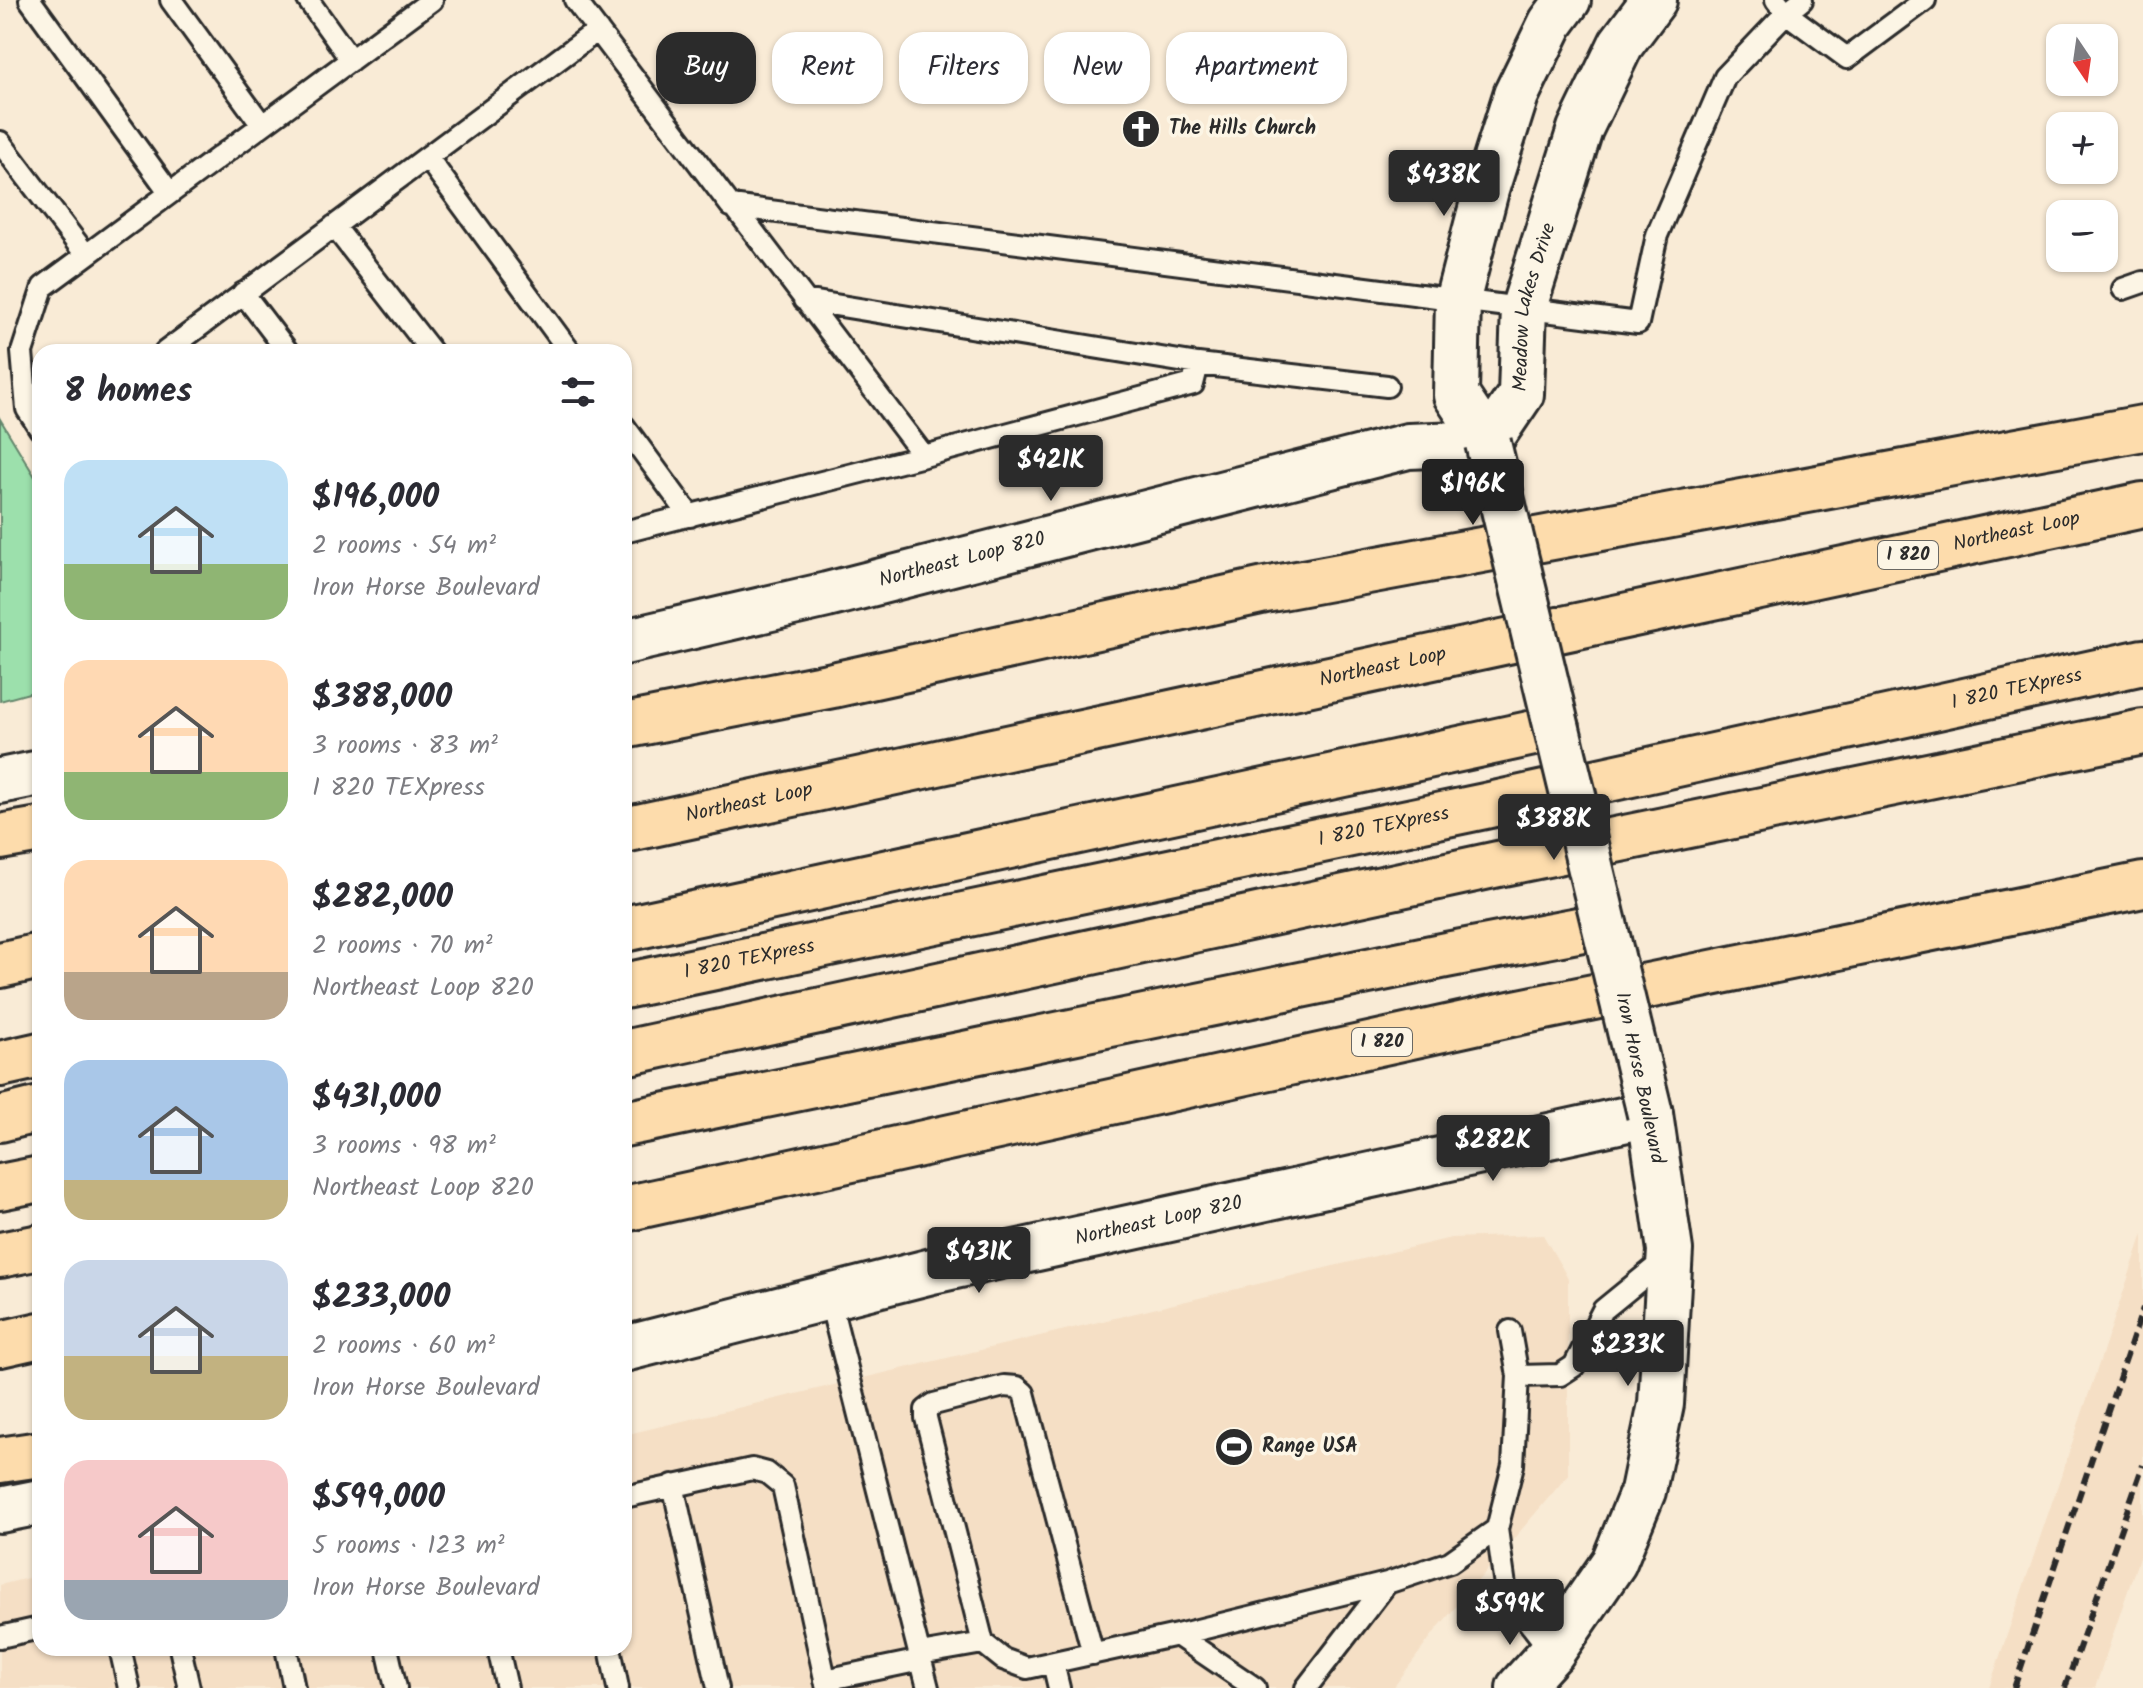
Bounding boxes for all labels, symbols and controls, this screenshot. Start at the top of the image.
north arrow [2046,24,2118,96]
map controls [2046,24,2118,272]
chip: Buy [656,32,756,104]
chip: Rent [772,32,883,104]
chip: Filters [899,32,1028,104]
chip: New [1044,32,1150,104]
chip: Apartment [1166,32,1347,104]
church icon: The Hills Church [1120,108,1162,150]
button: + [2046,112,2118,184]
place label: The Hills Church [1169,113,1316,145]
pin: $438K [1388,150,1500,218]
text: $438K [1407,155,1481,197]
button: − [2046,200,2118,272]
street label: Meadow Lakes Drive [1505,219,1565,392]
text: 8 homes [64,365,192,419]
icon: filters [556,370,600,414]
pin: $421K [995,435,1107,503]
text: $421K [1017,440,1085,482]
pin: $196K [1417,459,1529,527]
text: $196K [1440,464,1506,506]
text: $196,000 [312,471,439,525]
icon: home [128,492,224,588]
street label: Northeast Loop [1950,503,2083,561]
street label: Northeast Loop 820 [876,524,1049,597]
text: 2 rooms · 54 m² [312,525,496,567]
road number: I 820 [1878,541,1938,569]
text: Iron Horse Boulevard [312,567,539,609]
street label: Northeast Loop [1316,638,1450,697]
street label: I 820 TEXpress [1948,660,2086,719]
text: $388,000 [312,671,452,725]
icon: home [128,692,224,788]
text: 3 rooms · 83 m² [312,725,498,767]
text: I 820 TEXpress [312,767,485,809]
street label: Northeast Loop [683,774,816,832]
pin: $388K [1498,794,1610,862]
street label: I 820 TEXpress [1315,798,1452,856]
text: $388K [1516,799,1592,841]
text: $282,000 [312,871,453,925]
icon: home [128,892,224,988]
text: 2 rooms · 70 m² [312,925,493,967]
street label: I 820 TEXpress [681,930,818,989]
text: Northeast Loop 820 [312,967,534,1009]
street label: Iron Horse Boulevard [1605,989,1673,1168]
road number: I 820 [1352,1028,1412,1056]
text: $431,000 [312,1071,441,1125]
icon: home [128,1092,224,1188]
pin: $282K [1437,1115,1549,1183]
text: $282K [1455,1120,1531,1162]
text: 3 rooms · 98 m² [312,1125,496,1167]
text: Northeast Loop 820 [312,1167,534,1209]
street label: Northeast Loop 820 [1072,1188,1246,1255]
pin: $431K [923,1227,1035,1295]
text: $431K [945,1232,1013,1274]
text: $233,000 [312,1271,450,1325]
icon: home [128,1292,224,1388]
pin: $233K [1572,1320,1684,1388]
text: 2 rooms · 60 m² [312,1325,495,1367]
text: $233K [1591,1325,1665,1367]
text: Iron Horse Boulevard [312,1367,539,1409]
sports icon: Range USA [1213,1426,1255,1468]
place label: Range USA [1262,1431,1358,1463]
text: $599,000 [312,1471,445,1525]
icon: home [128,1492,224,1588]
text: 5 rooms · 123 m² [312,1525,505,1567]
text: Iron Horse Boulevard [312,1567,539,1609]
pin: $599K [1454,1579,1566,1647]
text: $599K [1475,1584,1545,1626]

